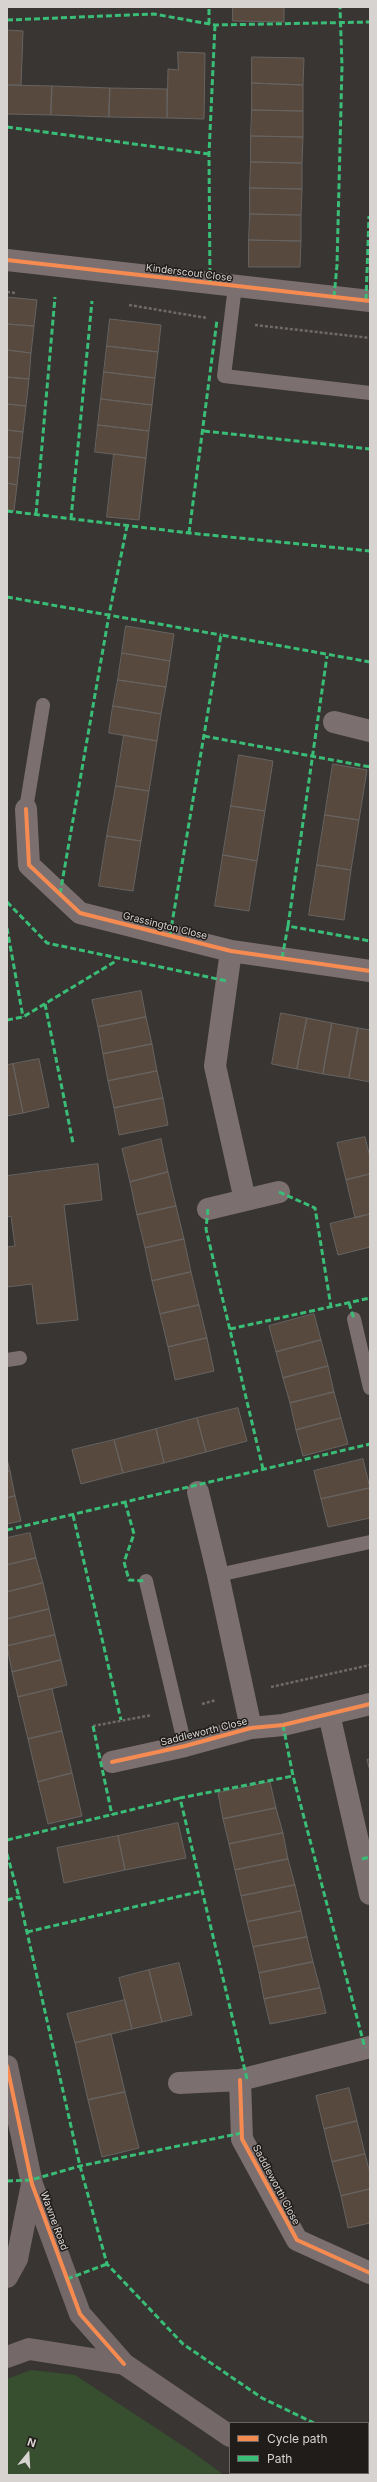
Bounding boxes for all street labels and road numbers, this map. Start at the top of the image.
street label: Kinderscout Close [145,262,233,284]
street label: Grassington Close [122,910,208,942]
street label: Saddleworth Close [159,1715,249,1749]
street label: Saddleworth Close [250,2143,302,2227]
street label: Wawne Road [38,2190,70,2252]

